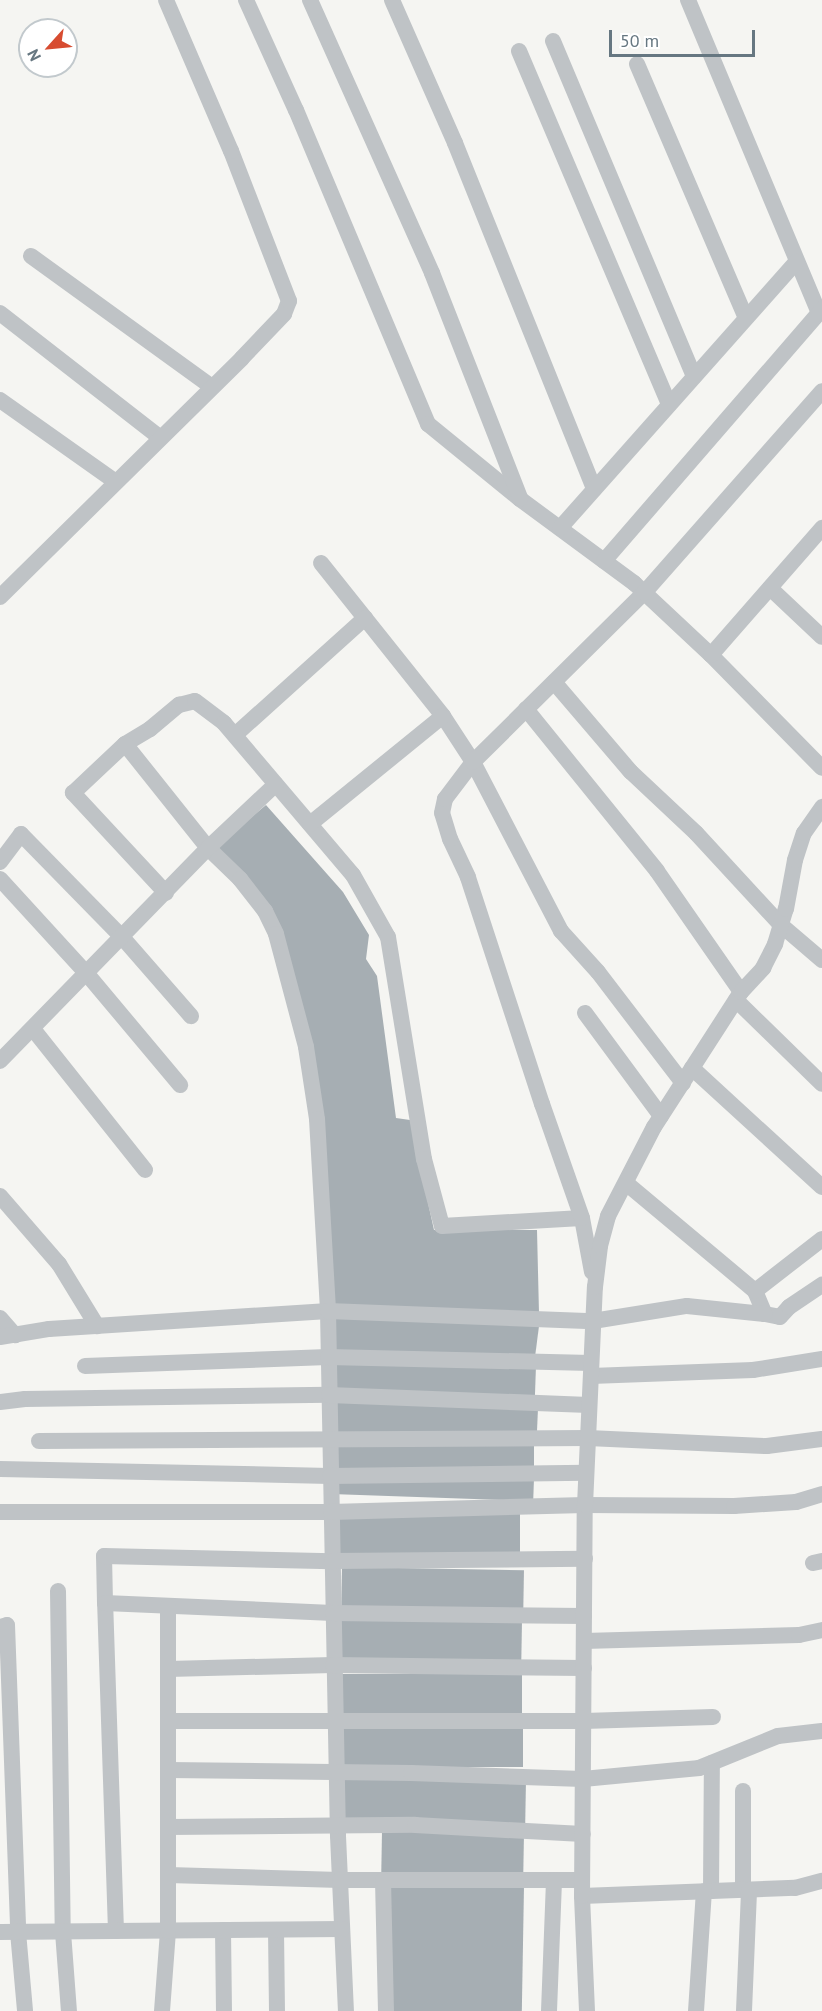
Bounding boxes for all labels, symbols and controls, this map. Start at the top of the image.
north arrow [18,18,78,78]
scale bar [612,18,758,56]
text: 50 m [620,29,659,52]
text: N [22,46,45,64]

